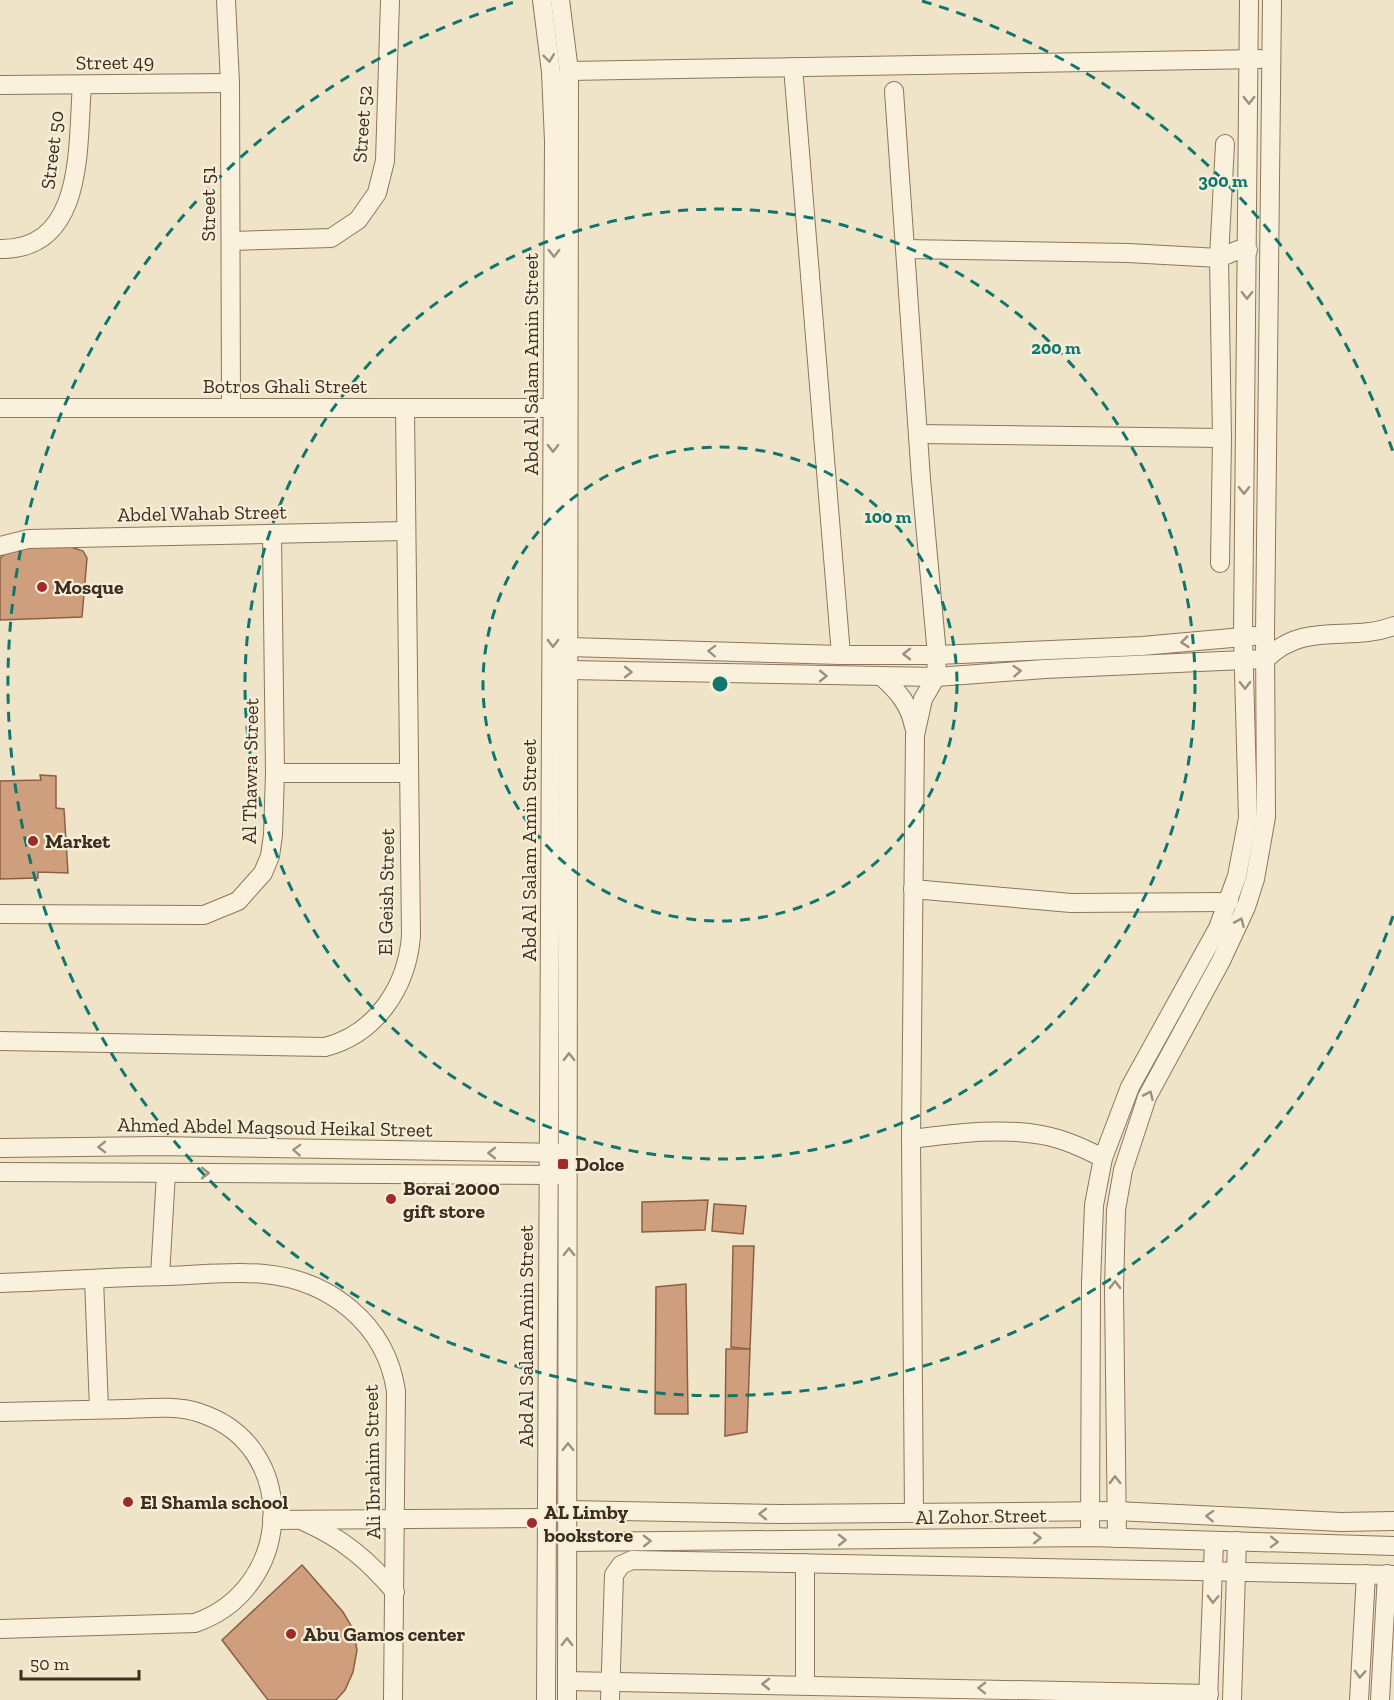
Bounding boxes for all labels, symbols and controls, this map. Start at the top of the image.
street label: Street 49 [75,49,155,75]
one-way arrow [543,53,555,63]
street label: Street 52 [347,84,377,164]
one-way arrow [1243,96,1255,105]
street label: Street 50 [35,109,69,191]
street label: Street 51 [196,166,220,242]
text: 300 m [1198,170,1248,192]
one-way arrow [548,248,560,257]
street label: Abd Al Salam Amin Street [519,252,543,475]
one-way arrow [1241,291,1253,300]
text: 200 m [1031,337,1081,359]
street label: Botros Ghali Street [203,374,368,398]
one-way arrow [547,443,559,452]
one-way arrow [1238,486,1251,495]
street label: Abdel Wahab Street [117,500,288,526]
text: 100 m [864,506,912,528]
place label: Mosque [54,575,124,599]
marker: Mosque [35,580,49,594]
one-way arrow [1181,635,1190,648]
one-way arrow [546,638,559,647]
one-way arrow [707,645,716,658]
one-way arrow [902,648,911,660]
one-way arrow [1013,664,1022,677]
one-way arrow [623,665,632,678]
one-way arrow [818,669,827,682]
centre of rings [710,674,730,694]
one-way arrow [1239,681,1252,690]
street label: Al Thawra Street [237,697,263,844]
street label: Abd Al Salam Amin Street [517,738,541,961]
street label: El Geish Street [373,828,399,956]
place label: Market [45,829,111,853]
marker: Market [26,834,40,848]
one-way arrow [1232,918,1244,929]
one-way arrow [563,1052,575,1061]
one-way arrow [1141,1090,1153,1101]
street label: Ahmed Abdel Maqsoud Heikal Street [117,1112,433,1142]
one-way arrow [97,1141,106,1153]
one-way arrow [292,1144,301,1156]
one-way arrow [487,1147,496,1159]
place label: Dolce [575,1152,625,1176]
marker: Dolce [556,1157,570,1171]
one-way arrow [201,1167,210,1179]
place label: Borai 2000 gift store [403,1176,500,1223]
marker: Borai 2000 gift store [384,1192,398,1206]
street label: Abd Al Salam Amin Street [514,1224,538,1447]
one-way arrow [563,1247,575,1256]
one-way arrow [1108,1280,1121,1289]
street label: Ali Ibrahim Street [359,1384,385,1540]
one-way arrow [562,1442,574,1451]
one-way arrow [1109,1475,1122,1484]
place label: El Shamla school [140,1490,288,1514]
marker: El Shamla school [121,1495,135,1509]
place label: AL Limby bookstore [543,1500,633,1547]
street label: Al Zohor Street [915,1503,1047,1529]
one-way arrow [758,1508,767,1520]
one-way arrow [1205,1509,1214,1522]
marker: AL Limby bookstore [525,1516,539,1530]
one-way arrow [1033,1532,1042,1544]
one-way arrow [838,1534,847,1546]
one-way arrow [643,1535,652,1547]
one-way arrow [1270,1536,1279,1549]
one-way arrow [1206,1595,1219,1604]
place label: Abu Gamos center [303,1622,465,1646]
marker: Abu Gamos center [284,1627,298,1641]
one-way arrow [561,1637,573,1646]
scale bar [21,1643,140,1681]
text: 50 m [30,1653,70,1675]
one-way arrow [1354,1670,1367,1679]
one-way arrow [762,1678,771,1690]
one-way arrow [978,1682,987,1694]

